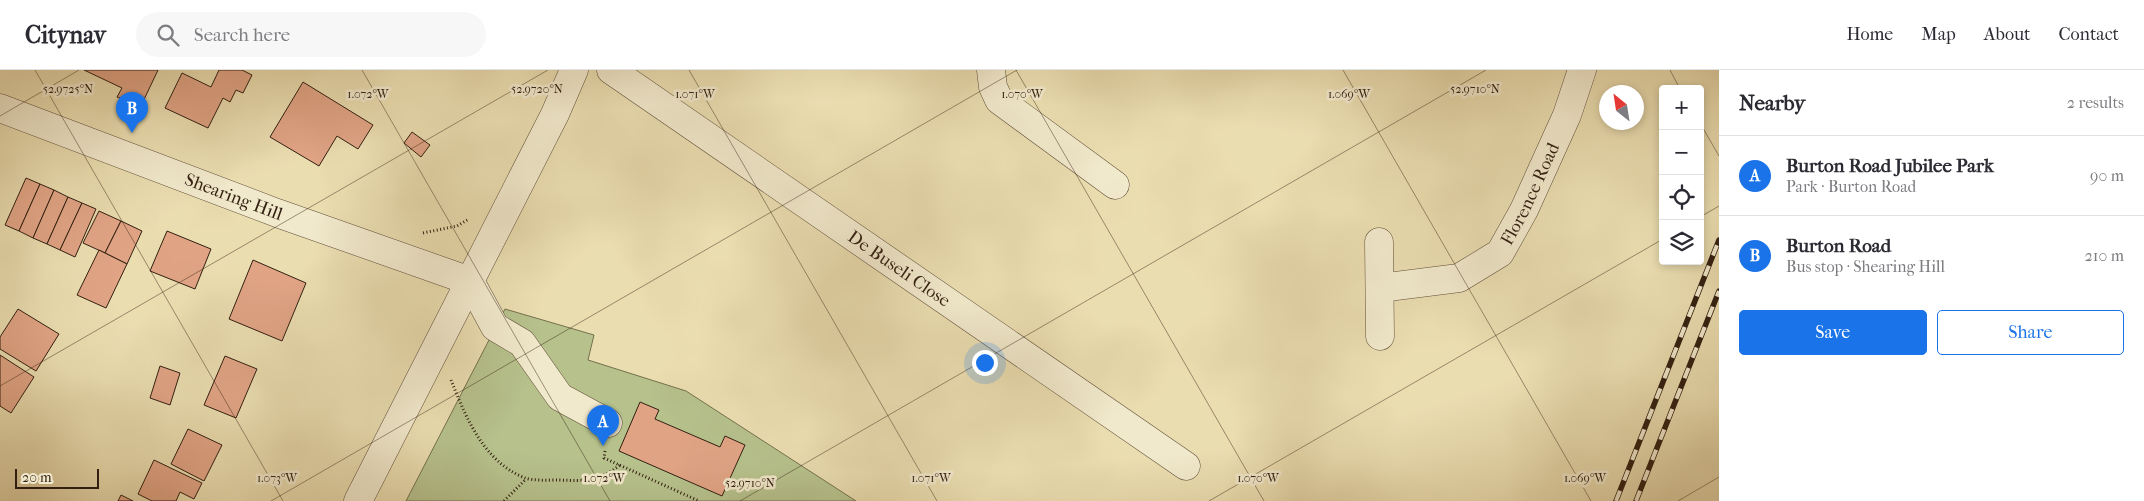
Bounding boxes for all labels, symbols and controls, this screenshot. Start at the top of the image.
search box [136,12,486,57]
text: Citynav [25,21,106,49]
icon: search [154,21,182,49]
text: Search here [194,24,290,46]
text: Home [1846,24,1893,45]
text: Map [1921,24,1956,45]
text: About [1984,24,2030,45]
text: Contact [2058,24,2119,45]
text: 52.9725°N [43,82,93,96]
text: 52.9720°N [511,82,563,96]
text: 52.9710°N [1450,82,1500,96]
north arrow [1599,85,1644,130]
map controls [1659,85,1704,265]
button: + [1659,85,1704,130]
text: 1.072°W [347,87,390,101]
text: 1.071°W [675,87,716,101]
text: 1.070°W [1001,87,1044,101]
text: 1.069°W [1328,87,1371,101]
text: Nearby [1739,91,1805,115]
pin: B [116,92,148,133]
text: 2 results [2067,93,2124,112]
button: − [1659,130,1704,175]
street label: Florence Road [1496,139,1564,249]
text: Burton Road Jubilee Park [1786,155,1994,177]
text: A [1750,166,1760,185]
text: 90 m [2090,166,2124,185]
street label: Shearing Hill [182,169,285,225]
button: locate [1659,175,1704,220]
text: Park · Burton Road [1786,177,1916,196]
button: layers [1659,220,1704,265]
street label: De Buseli Close [844,226,954,312]
text: Burton Road [1786,235,1891,257]
text: B [1750,246,1760,265]
text: 210 m [2085,246,2124,265]
text: Bus stop · Shearing Hill [1786,257,1945,276]
button: Save [1739,310,1927,355]
button: Share [1937,310,2124,355]
your location [972,350,998,376]
pin: A [587,405,619,446]
scale bar [15,466,99,489]
text: 20 m [22,469,52,486]
text: 1.073°W [257,471,298,485]
text: 1.072°W [583,471,626,485]
text: 1.071°W [911,471,952,485]
text: 1.070°W [1237,471,1280,485]
text: 1.069°W [1564,471,1607,485]
text: 52.9710°N [725,476,775,490]

